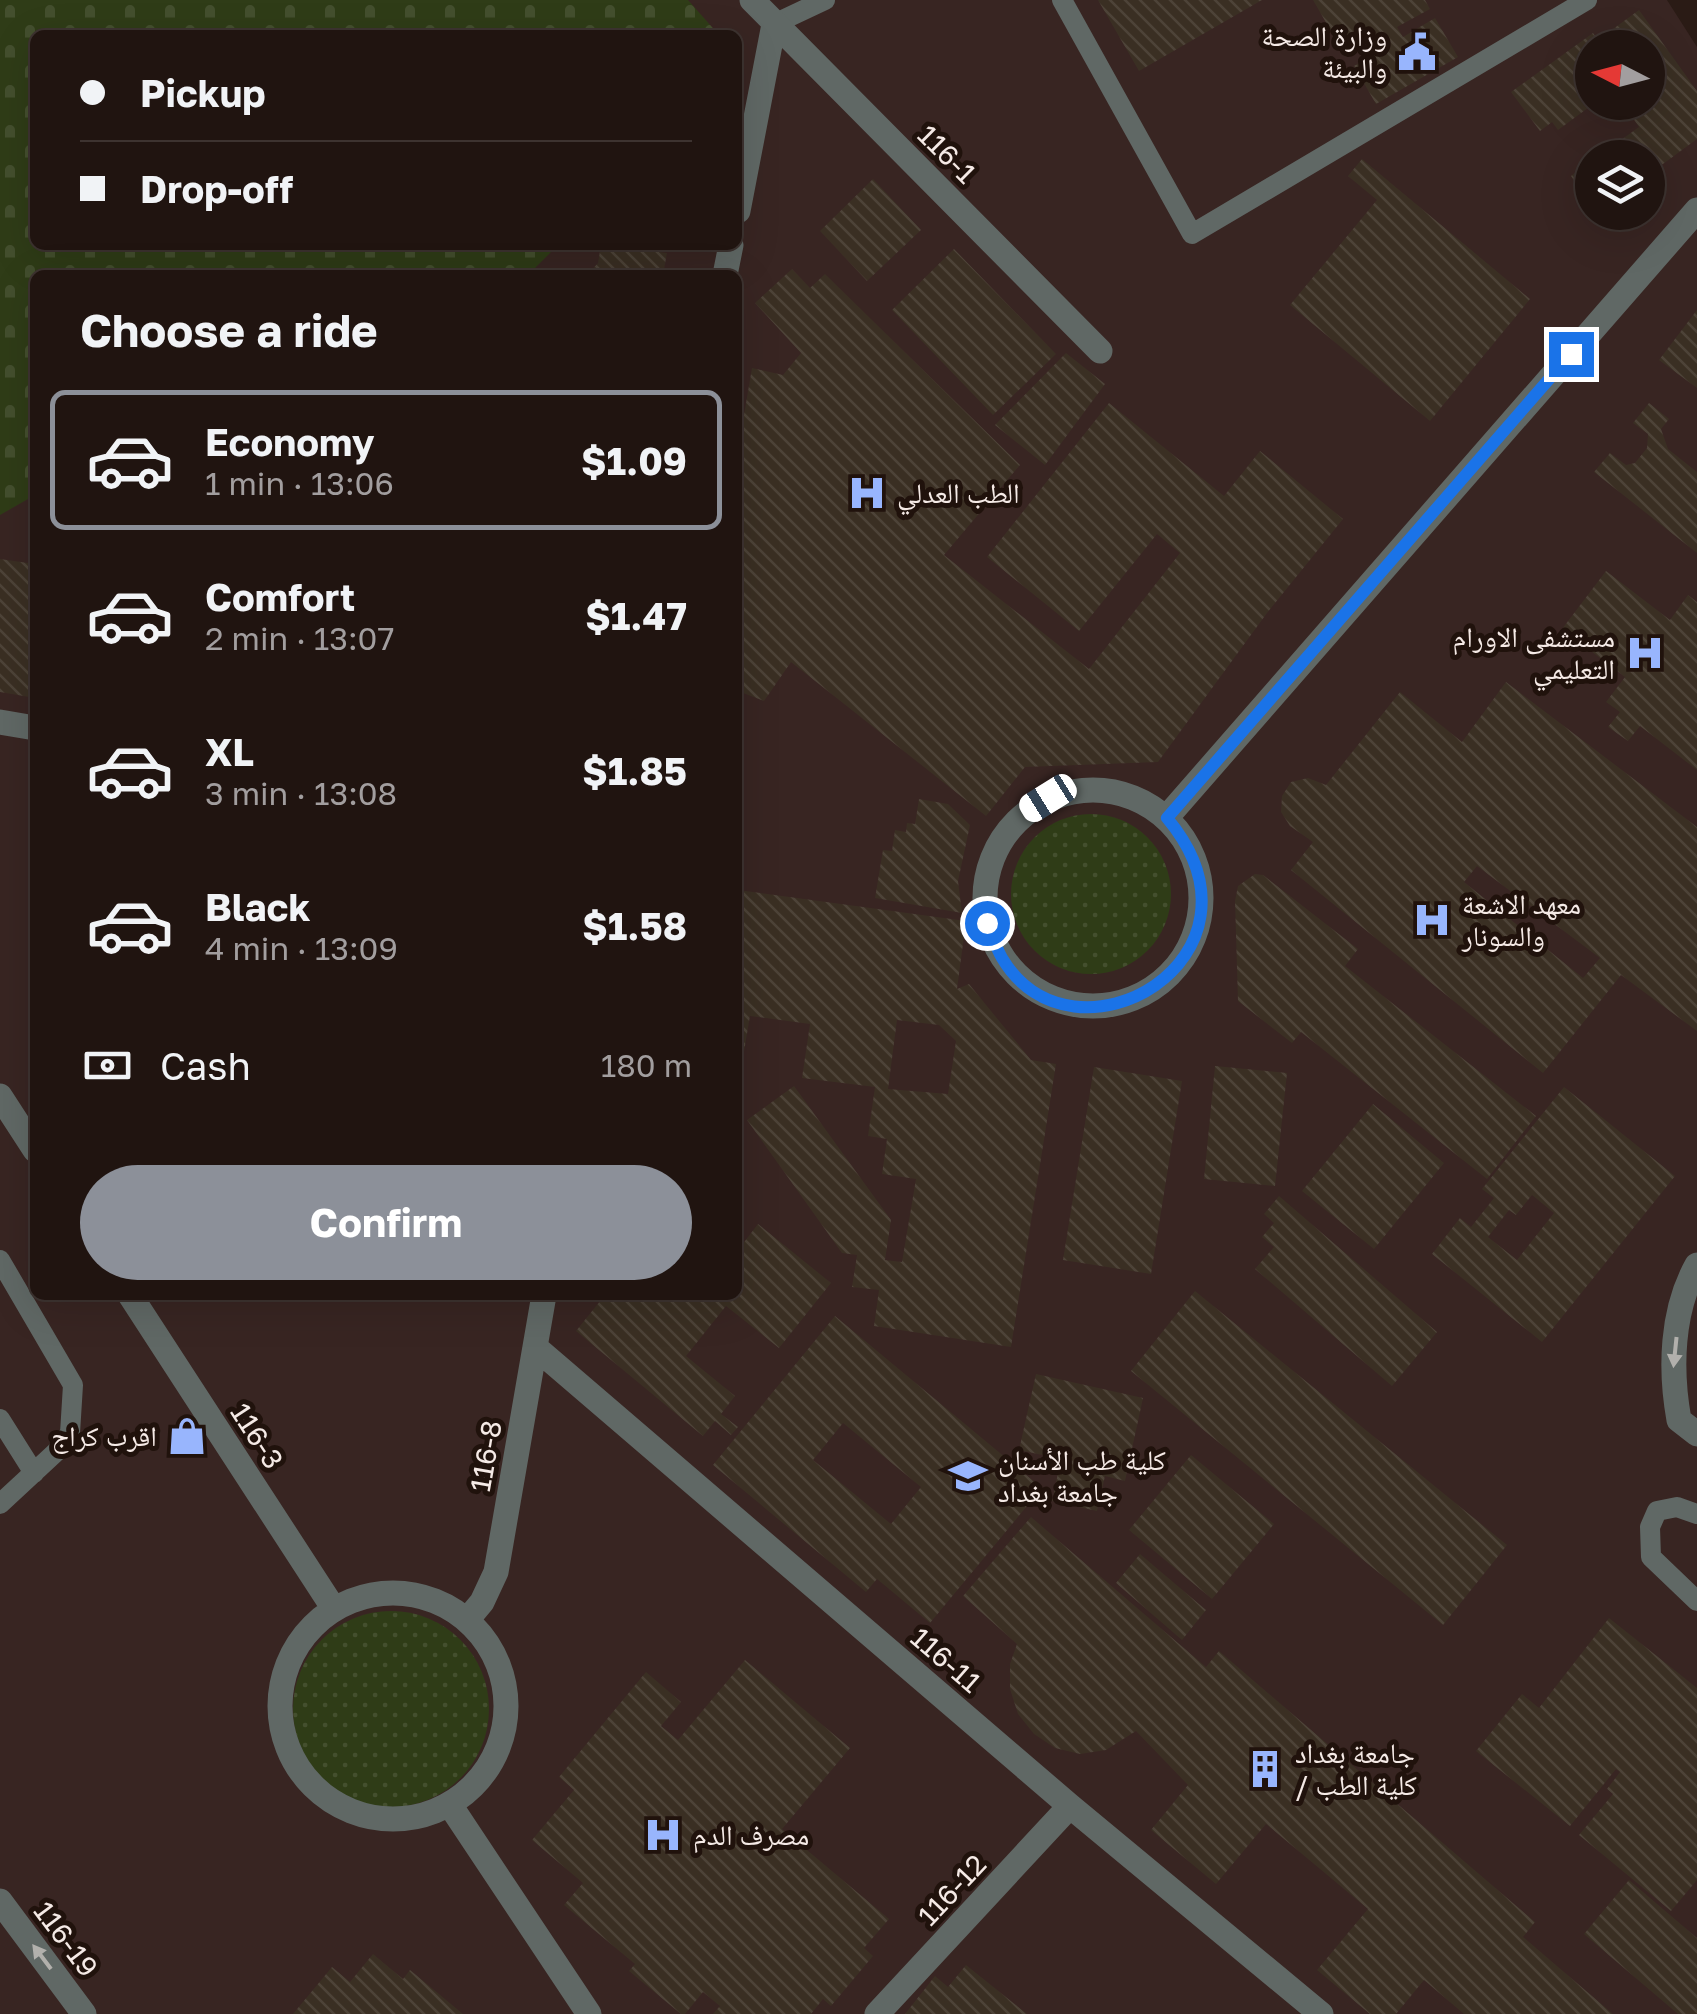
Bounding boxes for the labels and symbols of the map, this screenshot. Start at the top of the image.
place label: وزارة الصحة والبيئة [1262,19,1387,84]
north arrow [1575,30,1665,120]
public building icon: وزارة الصحة والبيئة [1396,31,1438,73]
street label: 116-1 [912,118,983,189]
route end [1549,332,1594,377]
hospital icon: الطب العدلي [846,472,888,514]
place label: الطب العدلي [897,476,1020,516]
place label: مستشفى الاورام التعليمي [1453,620,1615,692]
hospital icon: مستشفى الاورام التعليمي [1624,632,1666,674]
car [1015,769,1081,827]
place label: معهد الاشعة والسونار [1461,887,1581,952]
hospital icon: معهد الاشعة والسونار [1411,899,1453,941]
route start [965,901,1010,946]
one-way arrow [1666,1337,1682,1369]
street label: 116-3 [224,1397,291,1475]
shop icon: اقرب كراج [166,1415,208,1457]
street label: 116-8 [463,1418,508,1494]
place label: اقرب كراج [51,1419,157,1454]
place label: كلية طب الأسنان جامعة بغداد [998,1443,1166,1508]
school or university icon: كلية طب الأسنان جامعة بغداد [947,1455,989,1497]
street label: 116-11 [905,1620,988,1699]
place label: جامعة بغداد / كلية الطب [1295,1736,1417,1801]
building icon: جامعة بغداد / كلية الطب [1244,1748,1286,1790]
hospital icon: مصرف الدم [642,1814,684,1856]
place label: مصرف الدم [693,1818,809,1854]
street label: 116-12 [911,1847,993,1932]
street label: 116-19 [28,1895,105,1983]
one-way arrow [33,1944,53,1970]

